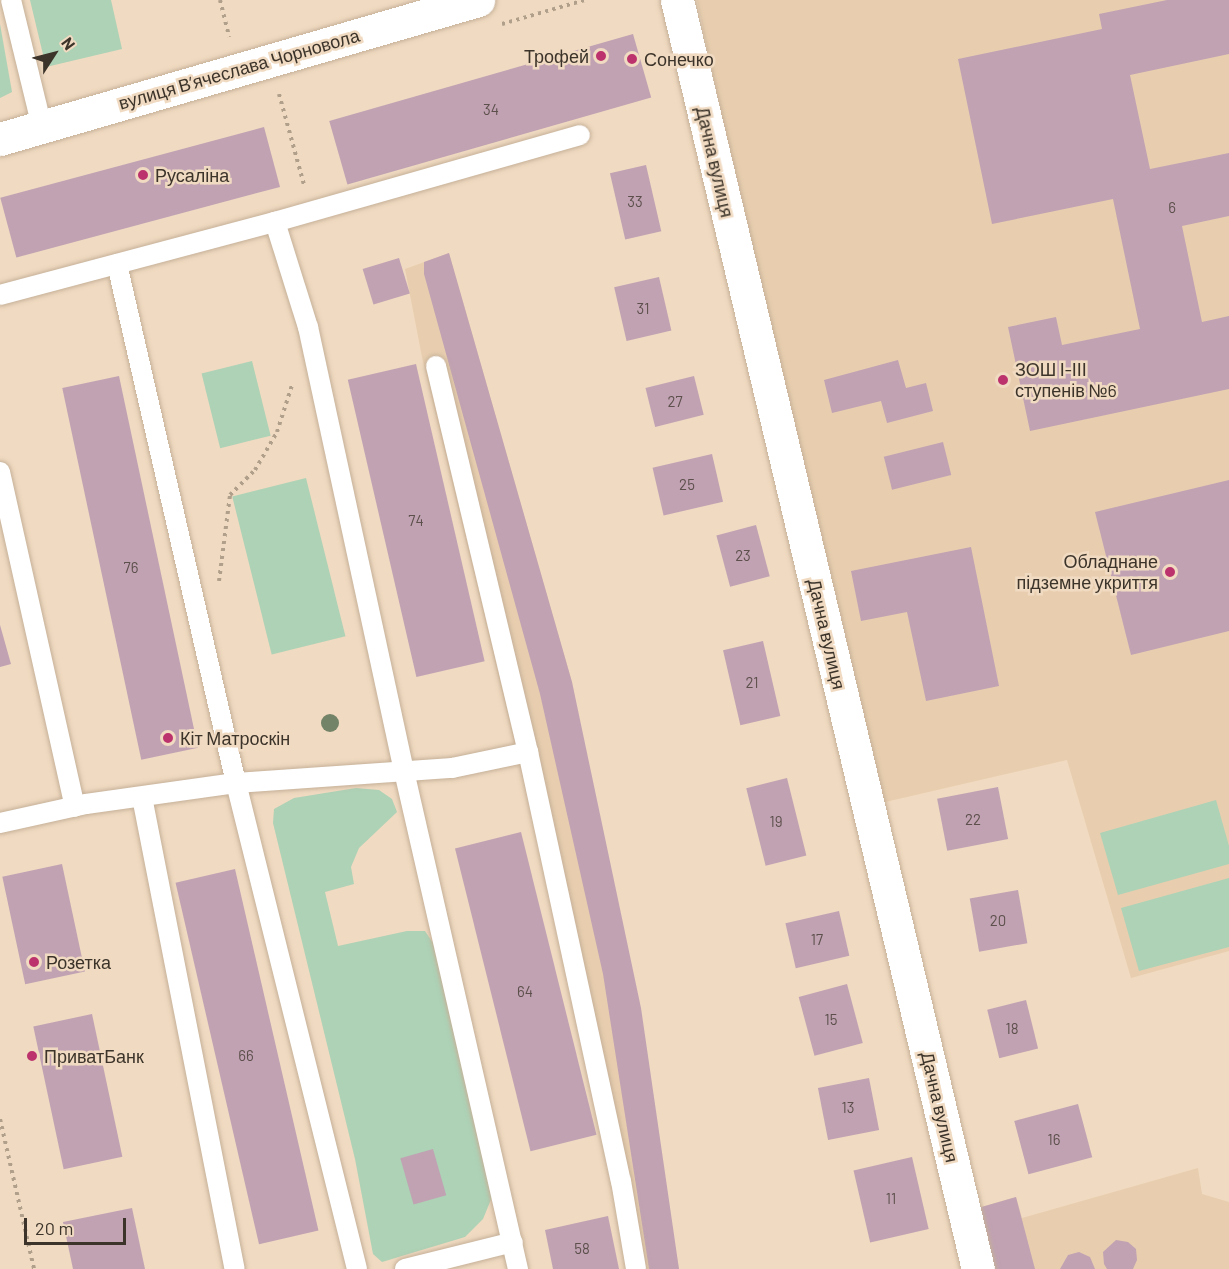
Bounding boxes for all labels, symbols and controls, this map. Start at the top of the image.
north arrow [24,24,84,84]
street label: вулиця Вʼячеслава Чорновола [116,24,362,114]
text: N [58,33,80,53]
place label: Трофей [524,45,589,67]
place label: Сонечко [644,48,714,70]
marker: Трофей [594,49,608,63]
marker: Сонечко [625,52,639,66]
house number: 34 [483,101,499,119]
street label: Дачна вулиця [692,104,738,220]
place label: Русаліна [155,164,229,186]
marker: Русаліна [136,168,150,182]
house number: 33 [627,193,643,211]
house number: 6 [1168,199,1176,217]
house number: 31 [637,300,649,318]
place label: ЗОШ І-ІІІ ступенів №6 [1015,359,1117,401]
marker: ЗОШ І-ІІІ ступенів №6 [996,373,1010,387]
house number: 27 [667,393,683,411]
house number: 25 [679,476,695,494]
house number: 74 [408,512,424,530]
house number: 23 [735,547,751,565]
place label: Обладнане підземне укриття [1017,551,1158,594]
house number: 76 [124,559,138,577]
marker: Обладнане підземне укриття [1163,565,1177,579]
street label: Дачна вулиця [804,576,850,692]
house number: 21 [745,674,759,692]
place label: Кіт Матроскін [180,727,290,749]
marker: Кіт Матроскін [161,731,175,745]
house number: 22 [965,811,981,829]
house number: 19 [769,813,783,831]
house number: 20 [990,912,1006,930]
house number: 17 [811,931,823,949]
place label: Розетка [46,951,111,973]
marker: Розетка [27,955,41,969]
house number: 64 [517,983,533,1001]
house number: 15 [825,1011,837,1029]
house number: 18 [1005,1020,1019,1038]
place label: ПриватБанк [44,1045,144,1067]
house number: 66 [238,1047,254,1065]
marker: ПриватБанк [25,1049,39,1063]
street label: Дачна вулиця [917,1049,963,1165]
house number: 13 [842,1099,854,1117]
house number: 16 [1048,1131,1060,1149]
house number: 11 [886,1190,896,1208]
scale bar [27,1206,129,1244]
text: 20 m [35,1217,73,1239]
house number: 58 [574,1240,590,1258]

